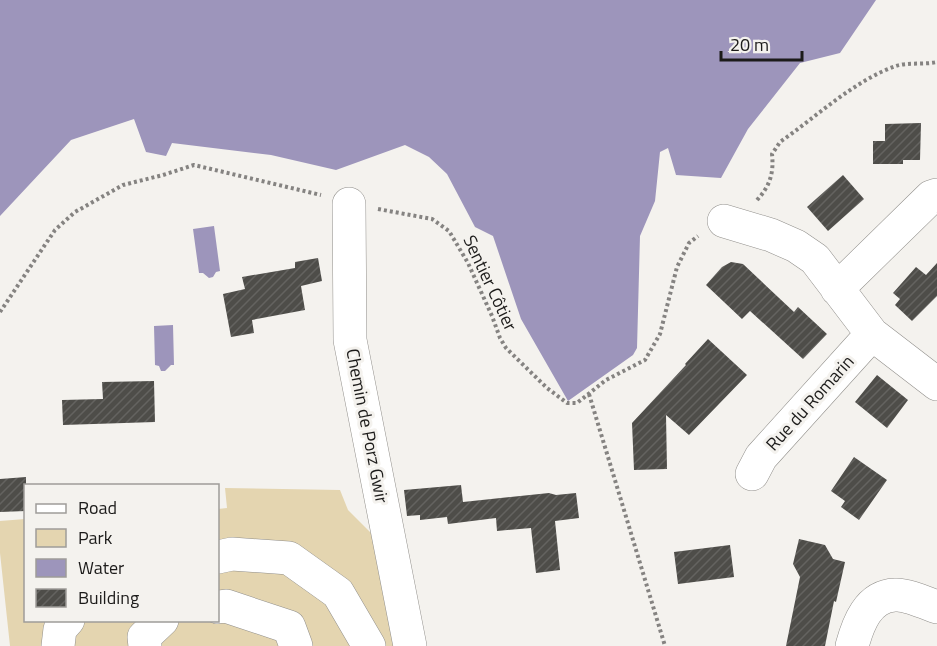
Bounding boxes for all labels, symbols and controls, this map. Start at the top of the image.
scale bar [721,24,802,62]
text: 20 m [730,31,769,58]
street label: Sentier Côtier [457,231,524,335]
street label: Chemin de Porz Gwir [339,346,396,506]
street label: Rue du Romarin [759,349,860,457]
legend [24,484,219,622]
text: Road [78,494,117,521]
text: Park [78,524,113,551]
text: Water [78,554,124,581]
text: Building [78,584,139,611]

